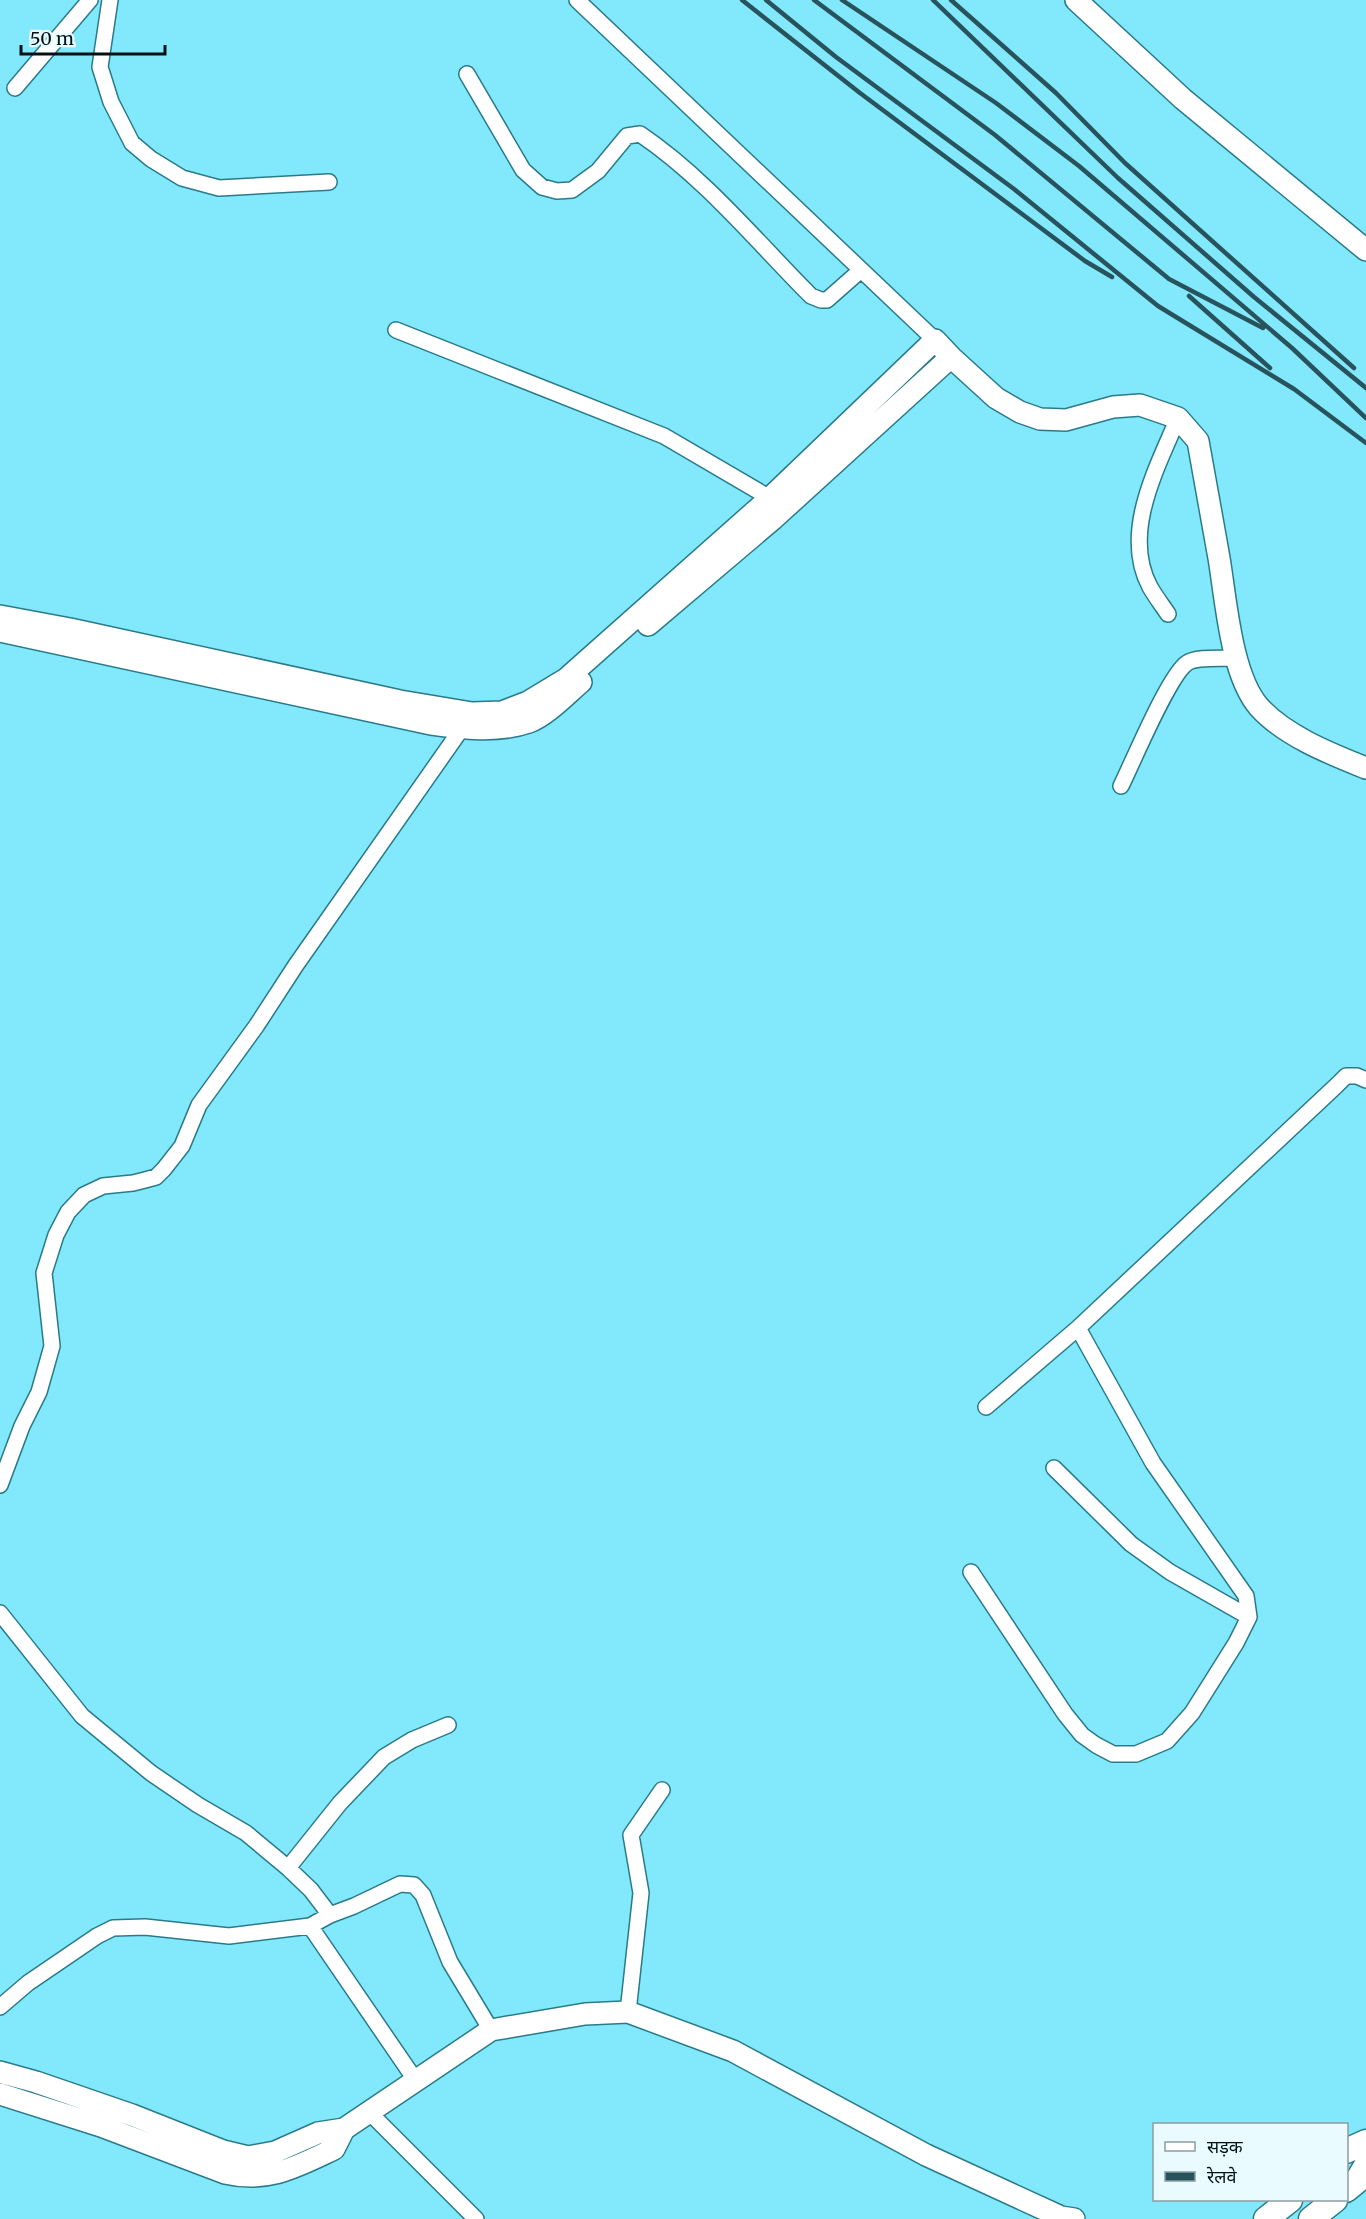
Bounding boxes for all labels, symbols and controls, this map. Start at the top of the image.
scale bar [21,18,165,56]
text: 50 m [30,27,74,50]
legend [1153,2123,1348,2201]
text: सड़क [1207,2135,1244,2158]
text: रेलवे [1206,2165,1238,2188]

